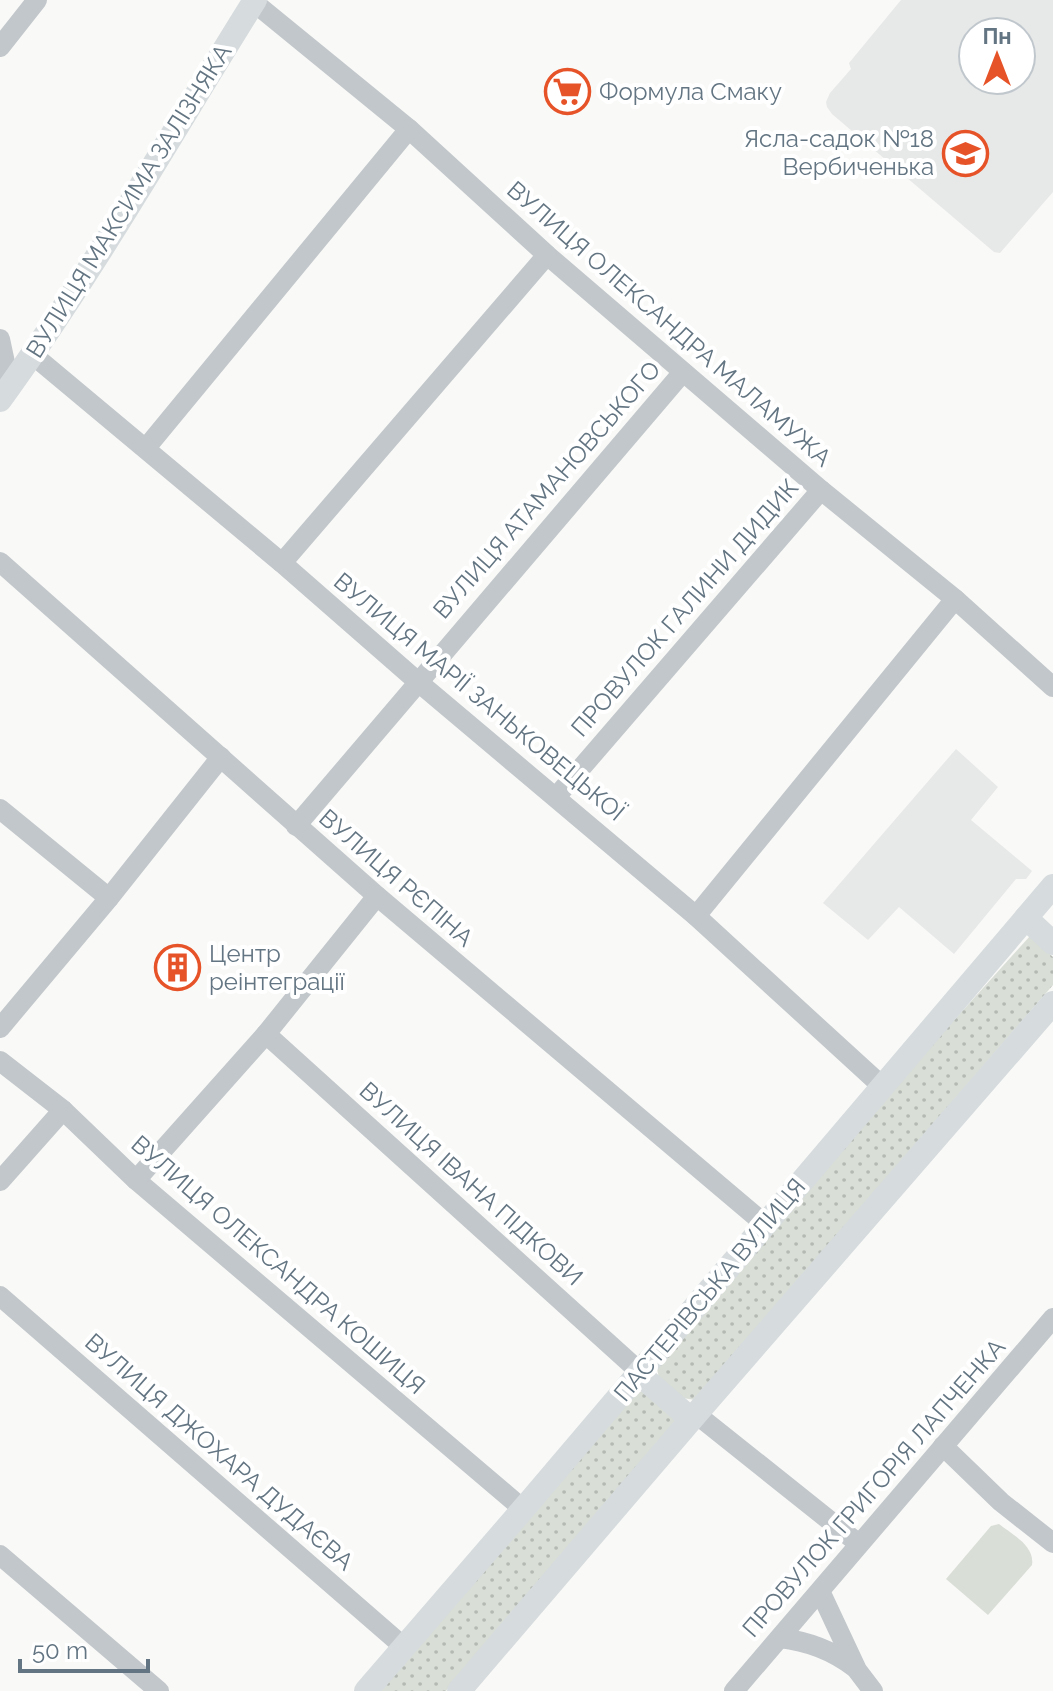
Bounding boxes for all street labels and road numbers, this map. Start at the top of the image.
street label: ВУЛИЦЯ МАКСИМА ЗАЛІЗНЯКА [20,39,237,363]
street label: ВУЛИЦЯ ОЛЕКСАНДРА МАЛАМУЖА [501,175,837,472]
street label: ВУЛИЦЯ АТАМАНОВСЬКОГО [427,355,666,624]
street label: ПРОВУЛОК ГАЛИНИ ДИДИК [565,473,804,742]
street label: ВУЛИЦЯ МАРІЇ ЗАНЬКОВЕЦЬКОЇ [328,566,631,827]
street label: ВУЛИЦЯ РЄПІНА [313,803,479,952]
street label: ВУЛИЦЯ ІВАНА ПІДКОВИ [354,1076,589,1291]
street label: ВУЛИЦЯ ОЛЕКСАНДРА КОШИЦЯ [126,1129,431,1400]
street label: ПАСТЕРІВСЬКА ВУЛИЦЯ [608,1172,812,1407]
street label: ВУЛИЦЯ ДЖОХАРА ДУДАЄВА [79,1327,359,1576]
street label: ПРОВУЛОК ГРИГОРІЯ ЛАПЧЕНКА [736,1333,1011,1643]

